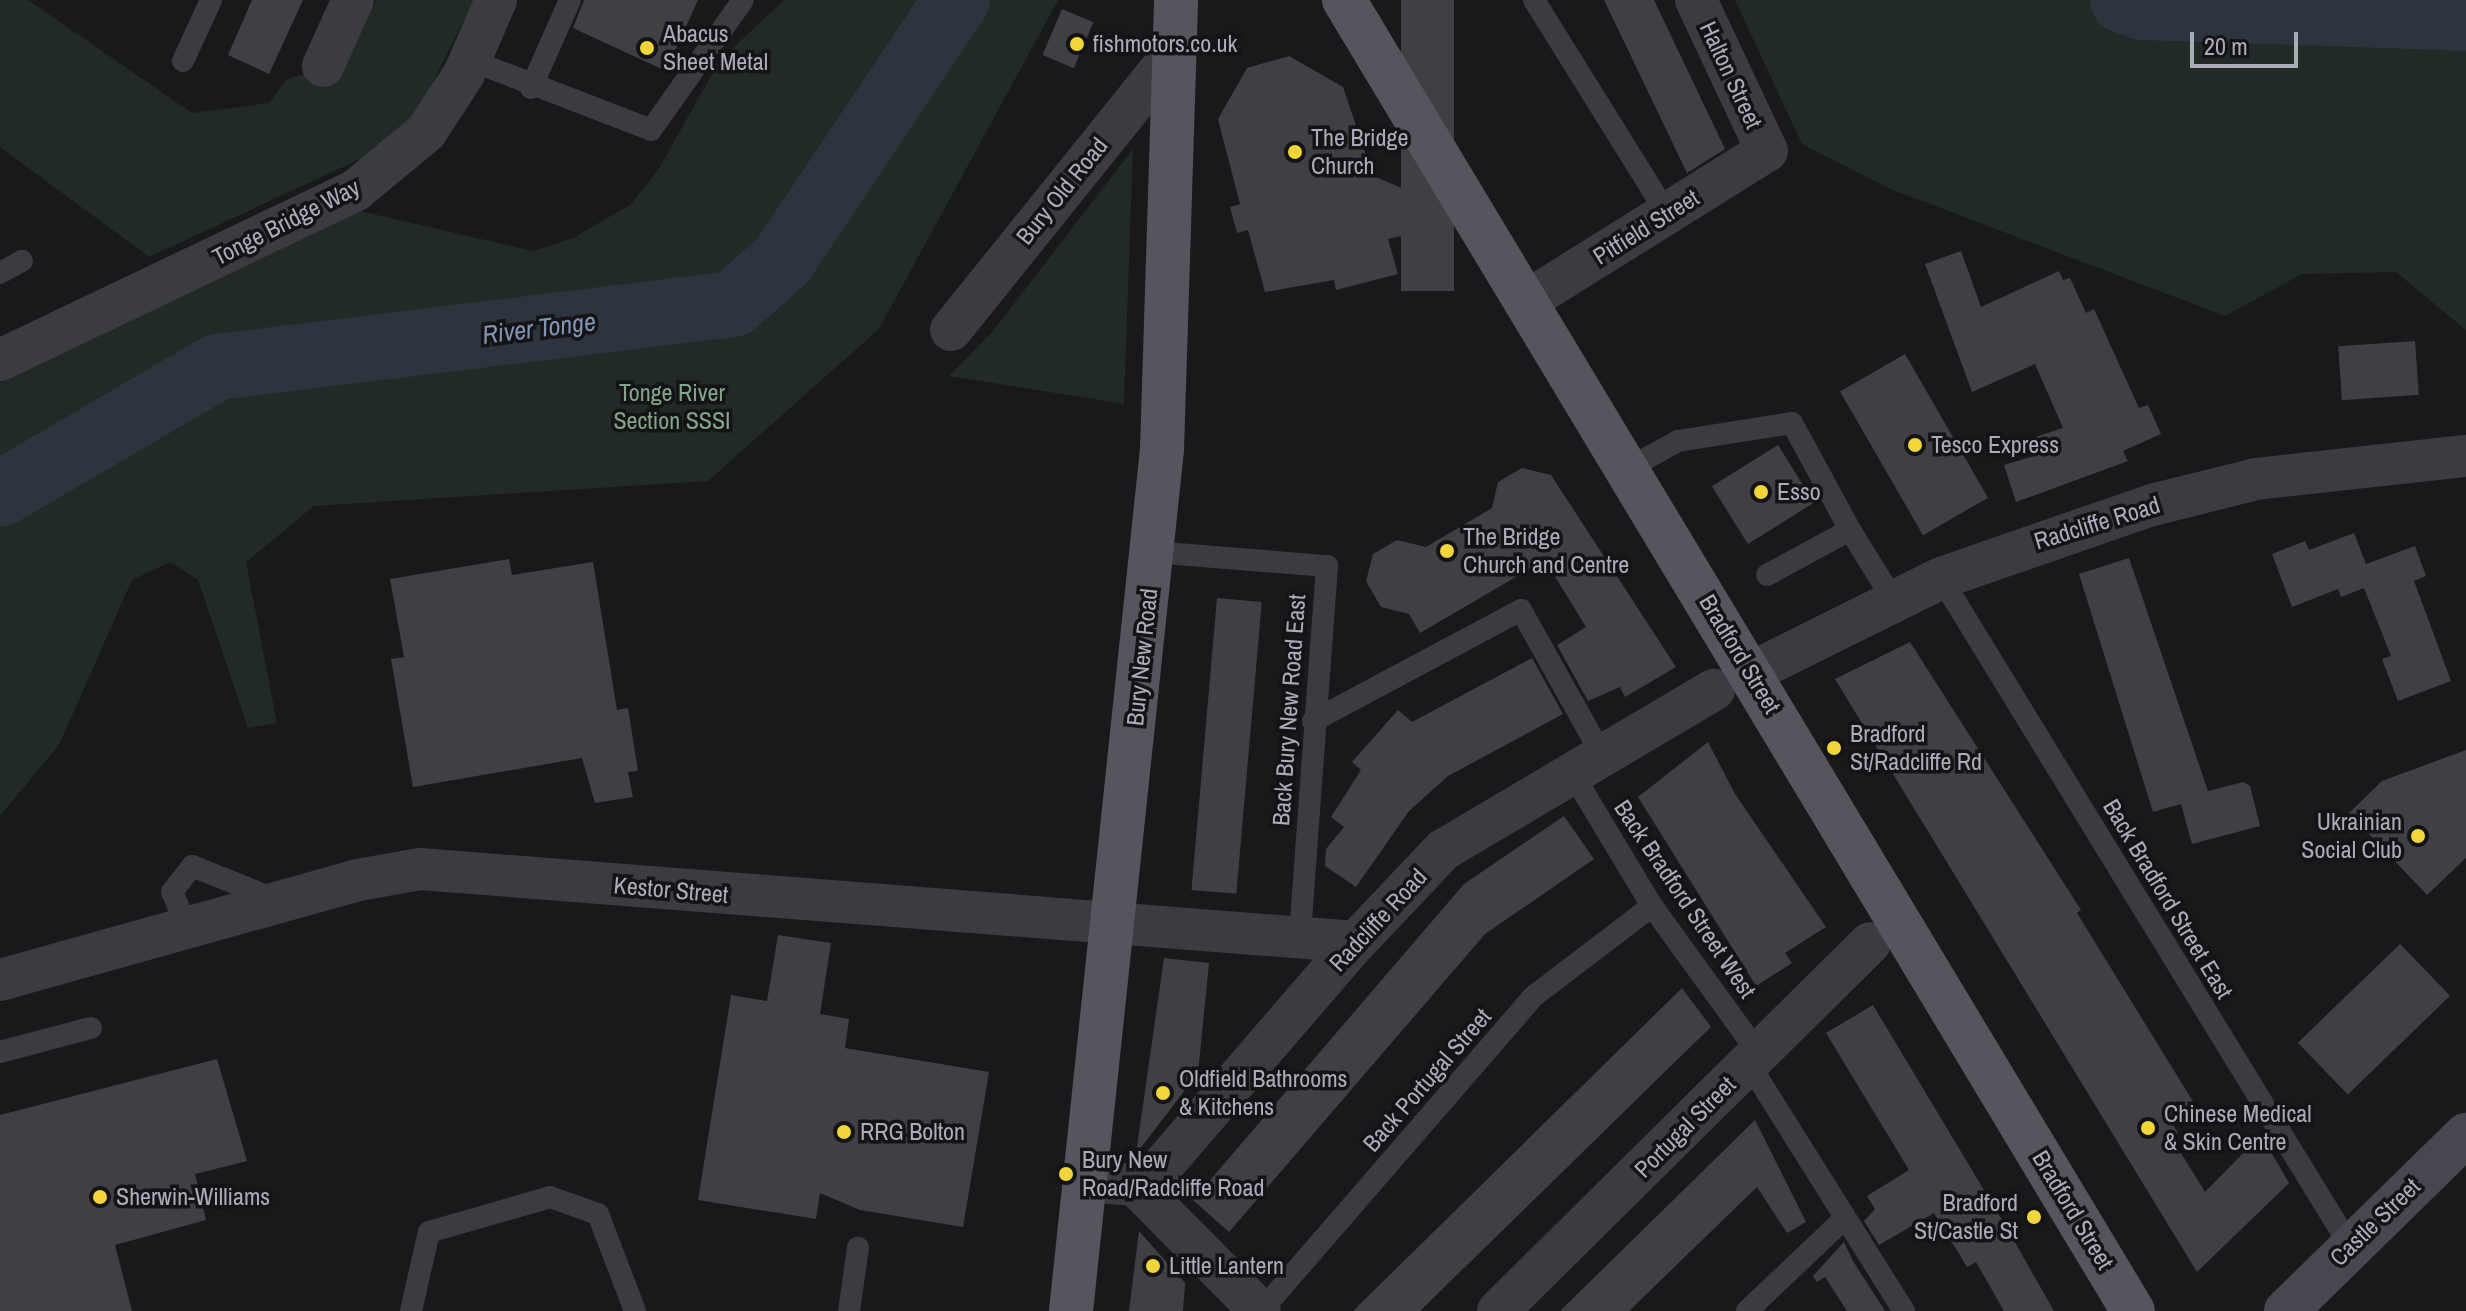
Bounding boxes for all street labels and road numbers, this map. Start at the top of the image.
street label: Halton Street [1694,17,1768,133]
street label: Bury Old Road [1010,132,1114,250]
street label: Tonge Bridge Way [208,173,364,271]
street label: Pitfield Street [1588,183,1704,271]
street label: Radcliffe Road [2031,490,2163,556]
street label: Bury New Road [1120,587,1164,727]
street label: Bradford Street [1693,589,1787,719]
street label: Back Bury New Road East [1267,593,1311,827]
street label: Back Bradford Street East [2097,794,2239,1004]
street label: Back Bradford Street West [1608,795,1762,1003]
street label: Radcliffe Road [1323,863,1433,977]
street label: Kestor Street [613,871,729,909]
street label: Back Portugal Street [1357,1002,1497,1158]
street label: Portugal Street [1628,1070,1742,1184]
street label: Bradford Street [2026,1145,2120,1275]
street label: Castle Street [2324,1172,2426,1272]

